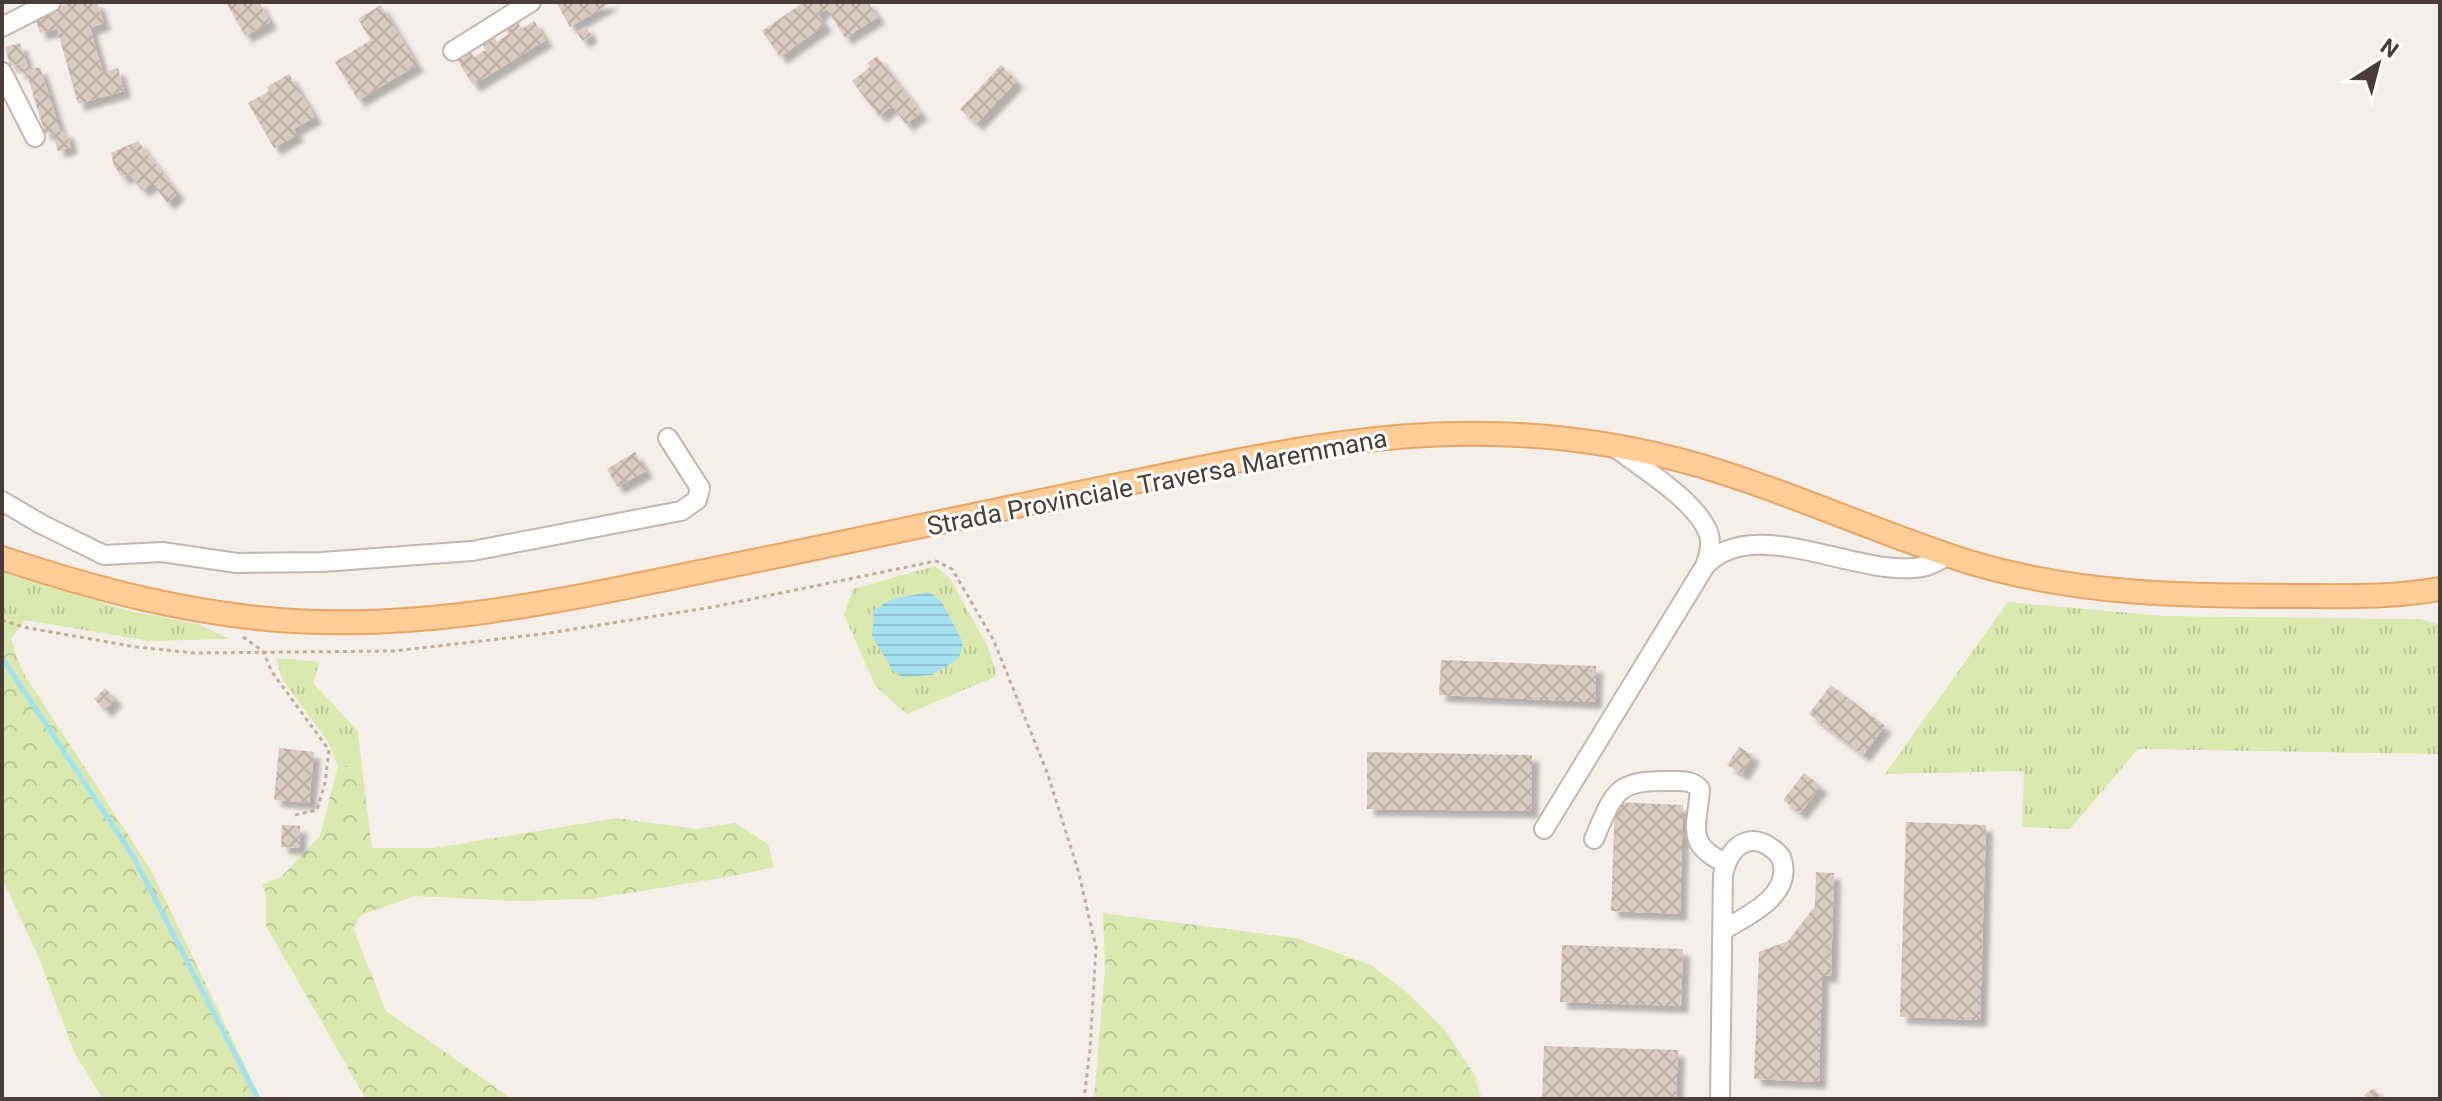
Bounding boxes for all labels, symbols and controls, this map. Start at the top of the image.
north arrow [2338,24,2418,104]
text: N [2376,34,2403,63]
street label: Strada Provinciale Traversa Maremmana [924,423,1390,541]

